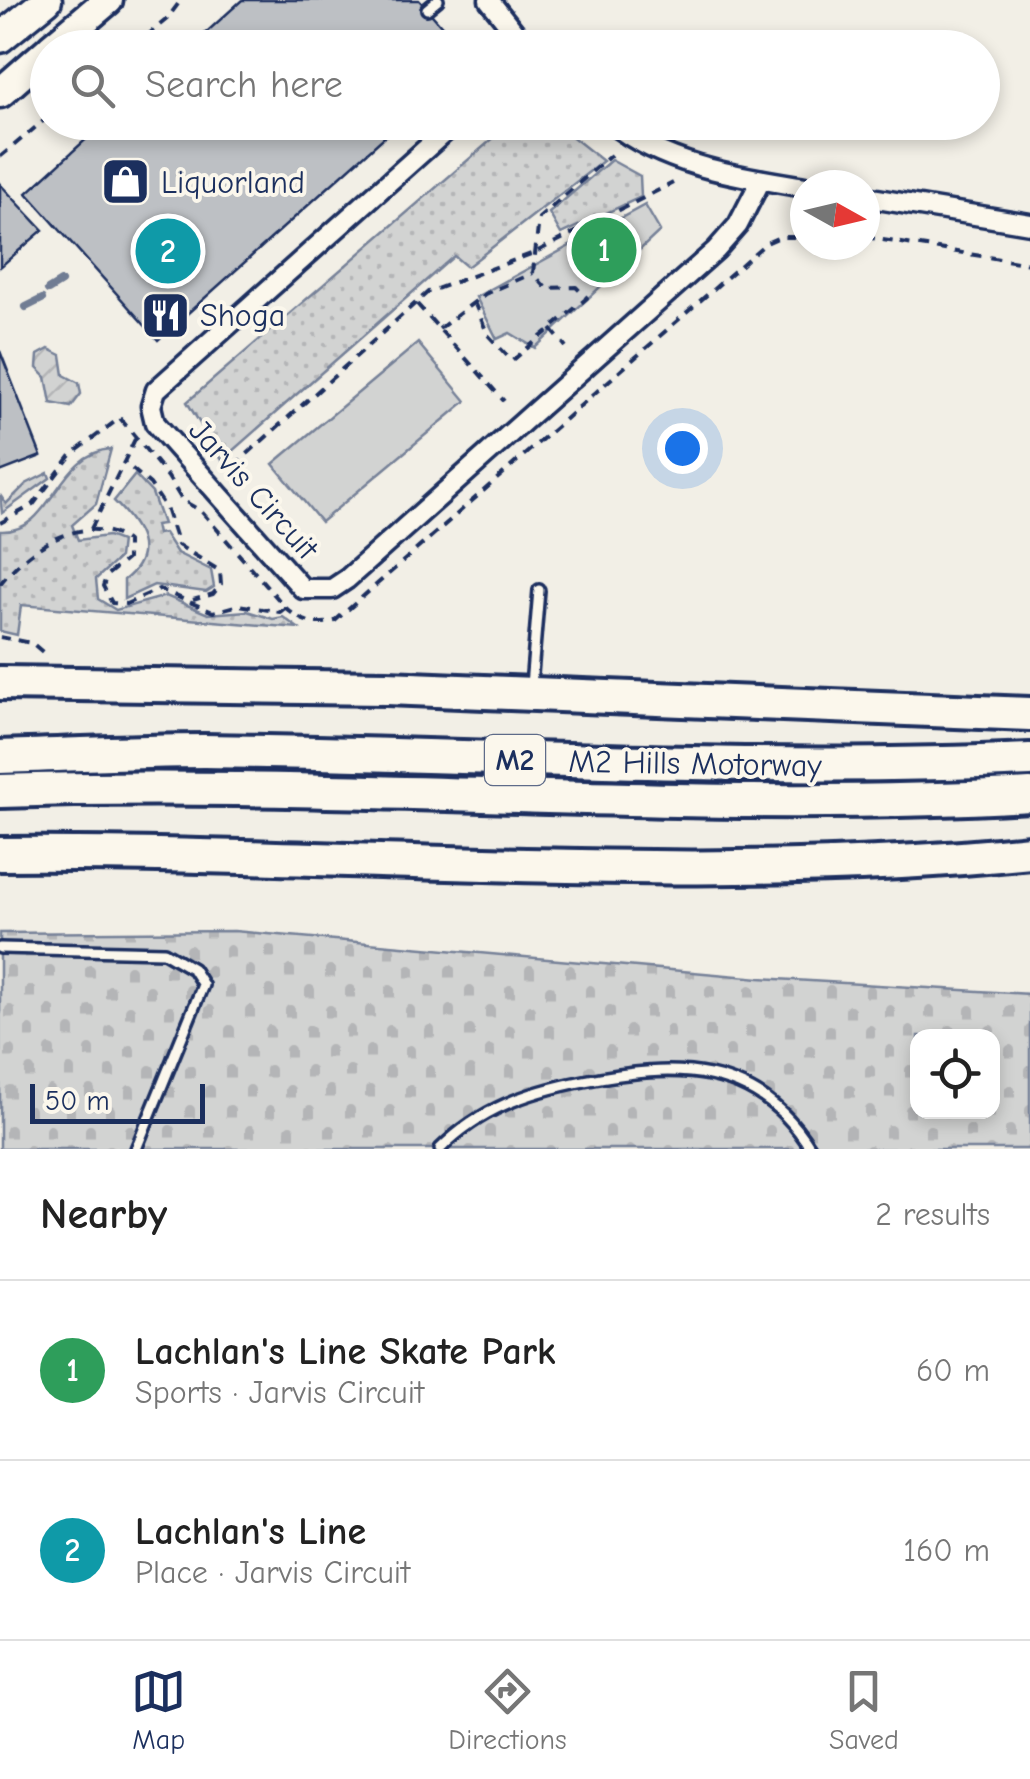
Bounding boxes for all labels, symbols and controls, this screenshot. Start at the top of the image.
search box [30,30,1000,140]
icon: search [65,58,120,113]
text: Search here [145,63,343,107]
shop icon: Liquorland [100,156,152,208]
place label: Liquorland [161,164,305,201]
north arrow [790,170,880,260]
pin: 1 [572,212,636,288]
pin: 2 [136,214,200,288]
restaurant icon: Shoga [139,289,191,341]
place label: Shoga [200,297,285,334]
street label: Jarvis Circuit [181,412,327,567]
your location [657,423,708,474]
road number: M2 [485,735,545,785]
street label: M2 Hills Motorway [568,743,823,784]
map controls [910,1029,1000,1119]
button: locate [910,1029,1000,1119]
scale bar [30,1079,205,1124]
text: 50 m [45,1085,110,1117]
text: Nearby [40,1190,167,1239]
text: 2 results [875,1196,990,1233]
text: Lachlan's Line Skate Park [135,1330,556,1374]
text: 1 [66,1352,79,1389]
text: 60 m [916,1352,990,1389]
text: Sports · Jarvis Circuit [135,1374,424,1411]
text: Lachlan's Line [135,1510,366,1554]
text: 2 [65,1532,80,1569]
text: 160 m [903,1532,990,1569]
text: Place · Jarvis Circuit [135,1554,410,1591]
tab: Map [131,1664,186,1756]
tab: Directions [448,1664,567,1756]
tab: Saved [829,1664,899,1756]

